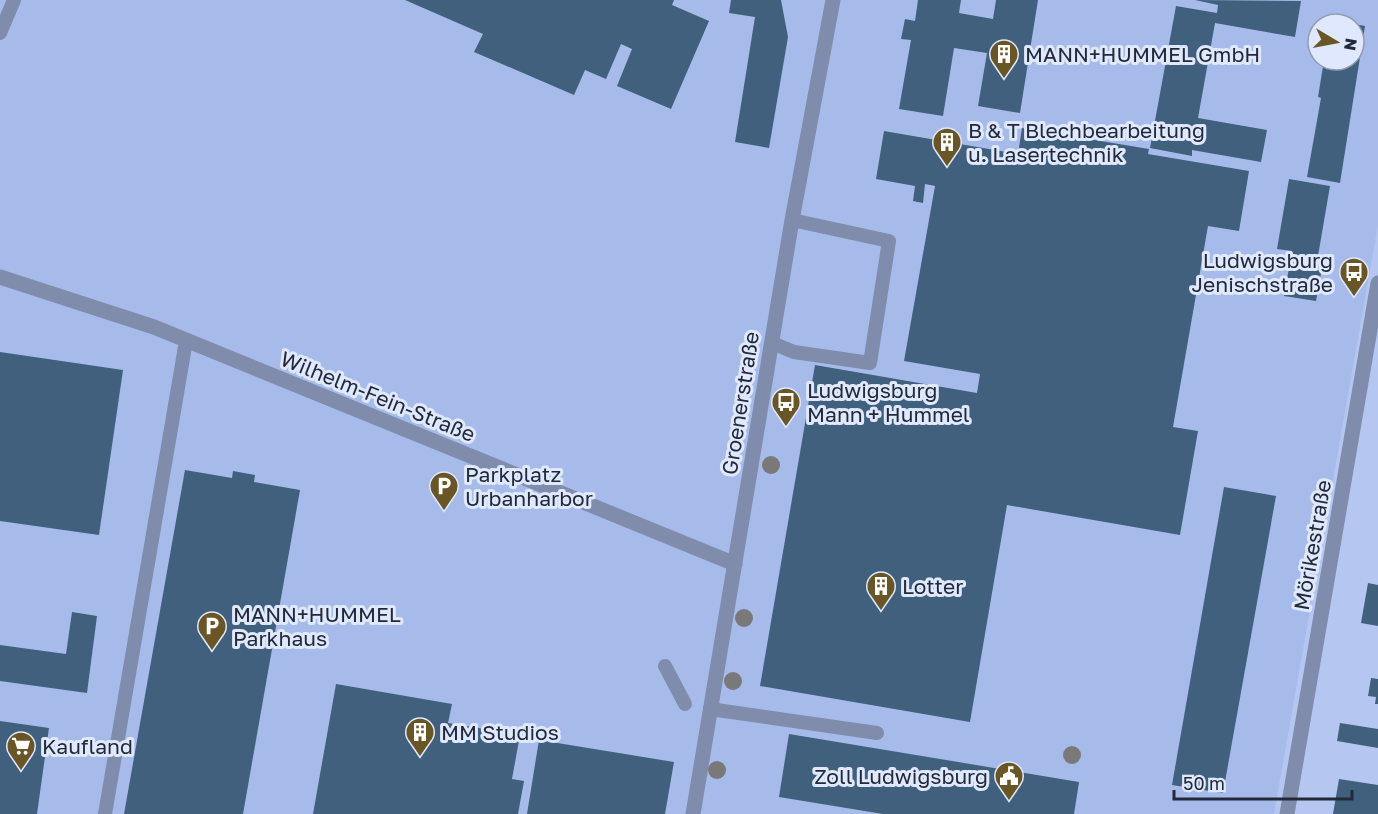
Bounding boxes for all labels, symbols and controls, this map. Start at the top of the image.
north arrow [1306,12,1366,72]
text: N [1340,37,1362,52]
building icon: MANN+HUMMEL GmbH [988,38,1020,80]
place label: MANN+HUMMEL GmbH [1025,41,1260,67]
place label: B & T Blechbearbeitung u. Lasertechnik [968,117,1205,167]
building icon: B & T Blechbearbeitung u. Lasertechnik [931,126,963,168]
place label: Ludwigsburg Jenischstraße [1191,247,1333,297]
bus stop icon: Ludwigsburg Jenischstraße [1338,256,1370,298]
street label: Groenerstraße [716,330,764,476]
street label: Wilhelm-Fein-Straße [277,345,479,447]
place label: Ludwigsburg Mann + Hummel [807,377,970,427]
bus stop icon: Ludwigsburg Mann + Hummel [770,386,802,428]
place label: Parkplatz Urbanharbor [465,461,593,511]
parking icon: Parkplatz Urbanharbor [428,470,460,512]
street label: Mörikestraße [1288,478,1336,612]
building icon: Lotter [865,570,897,612]
place label: Lotter [902,573,963,599]
place label: MANN+HUMMEL Parkhaus [233,601,401,651]
parking icon: MANN+HUMMEL Parkhaus [196,610,228,652]
building icon: MM Studios [404,716,436,758]
place label: MM Studios [441,719,559,745]
supermarket icon: Kaufland [5,730,37,772]
place label: Kaufland [42,733,133,759]
public building icon: Zoll Ludwigsburg [993,760,1025,802]
place label: Zoll Ludwigsburg [814,763,988,789]
scale bar [1174,763,1352,801]
text: 50 m [1183,772,1225,794]

